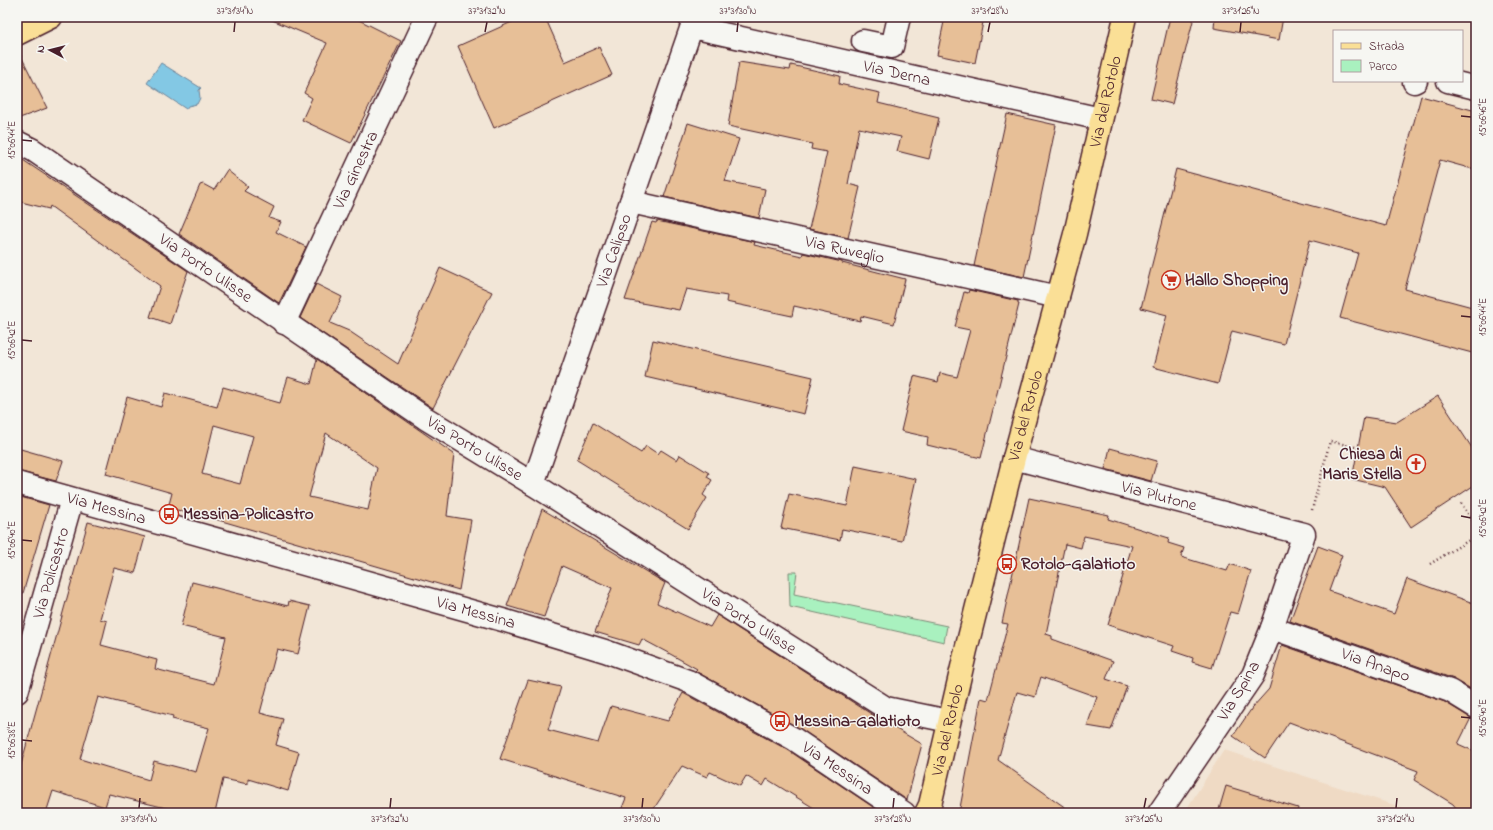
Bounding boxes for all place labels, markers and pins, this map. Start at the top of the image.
place label: Hallo Shopping [1185,268,1289,295]
supermarket icon: Hallo Shopping [1160,269,1182,291]
place label: Chiesa di Maris Stella [1322,442,1402,487]
church icon: Chiesa di Maris Stella [1405,453,1427,475]
place label: Messina-Policastro [183,502,314,527]
bus stop icon: Messina-Policastro [158,503,180,525]
place label: Rotolo-Galatioto [1021,552,1136,577]
bus stop icon: Rotolo-Galatioto [996,553,1018,575]
place label: Messina-Galatioto [794,709,920,734]
bus stop icon: Messina-Galatioto [769,710,791,732]

